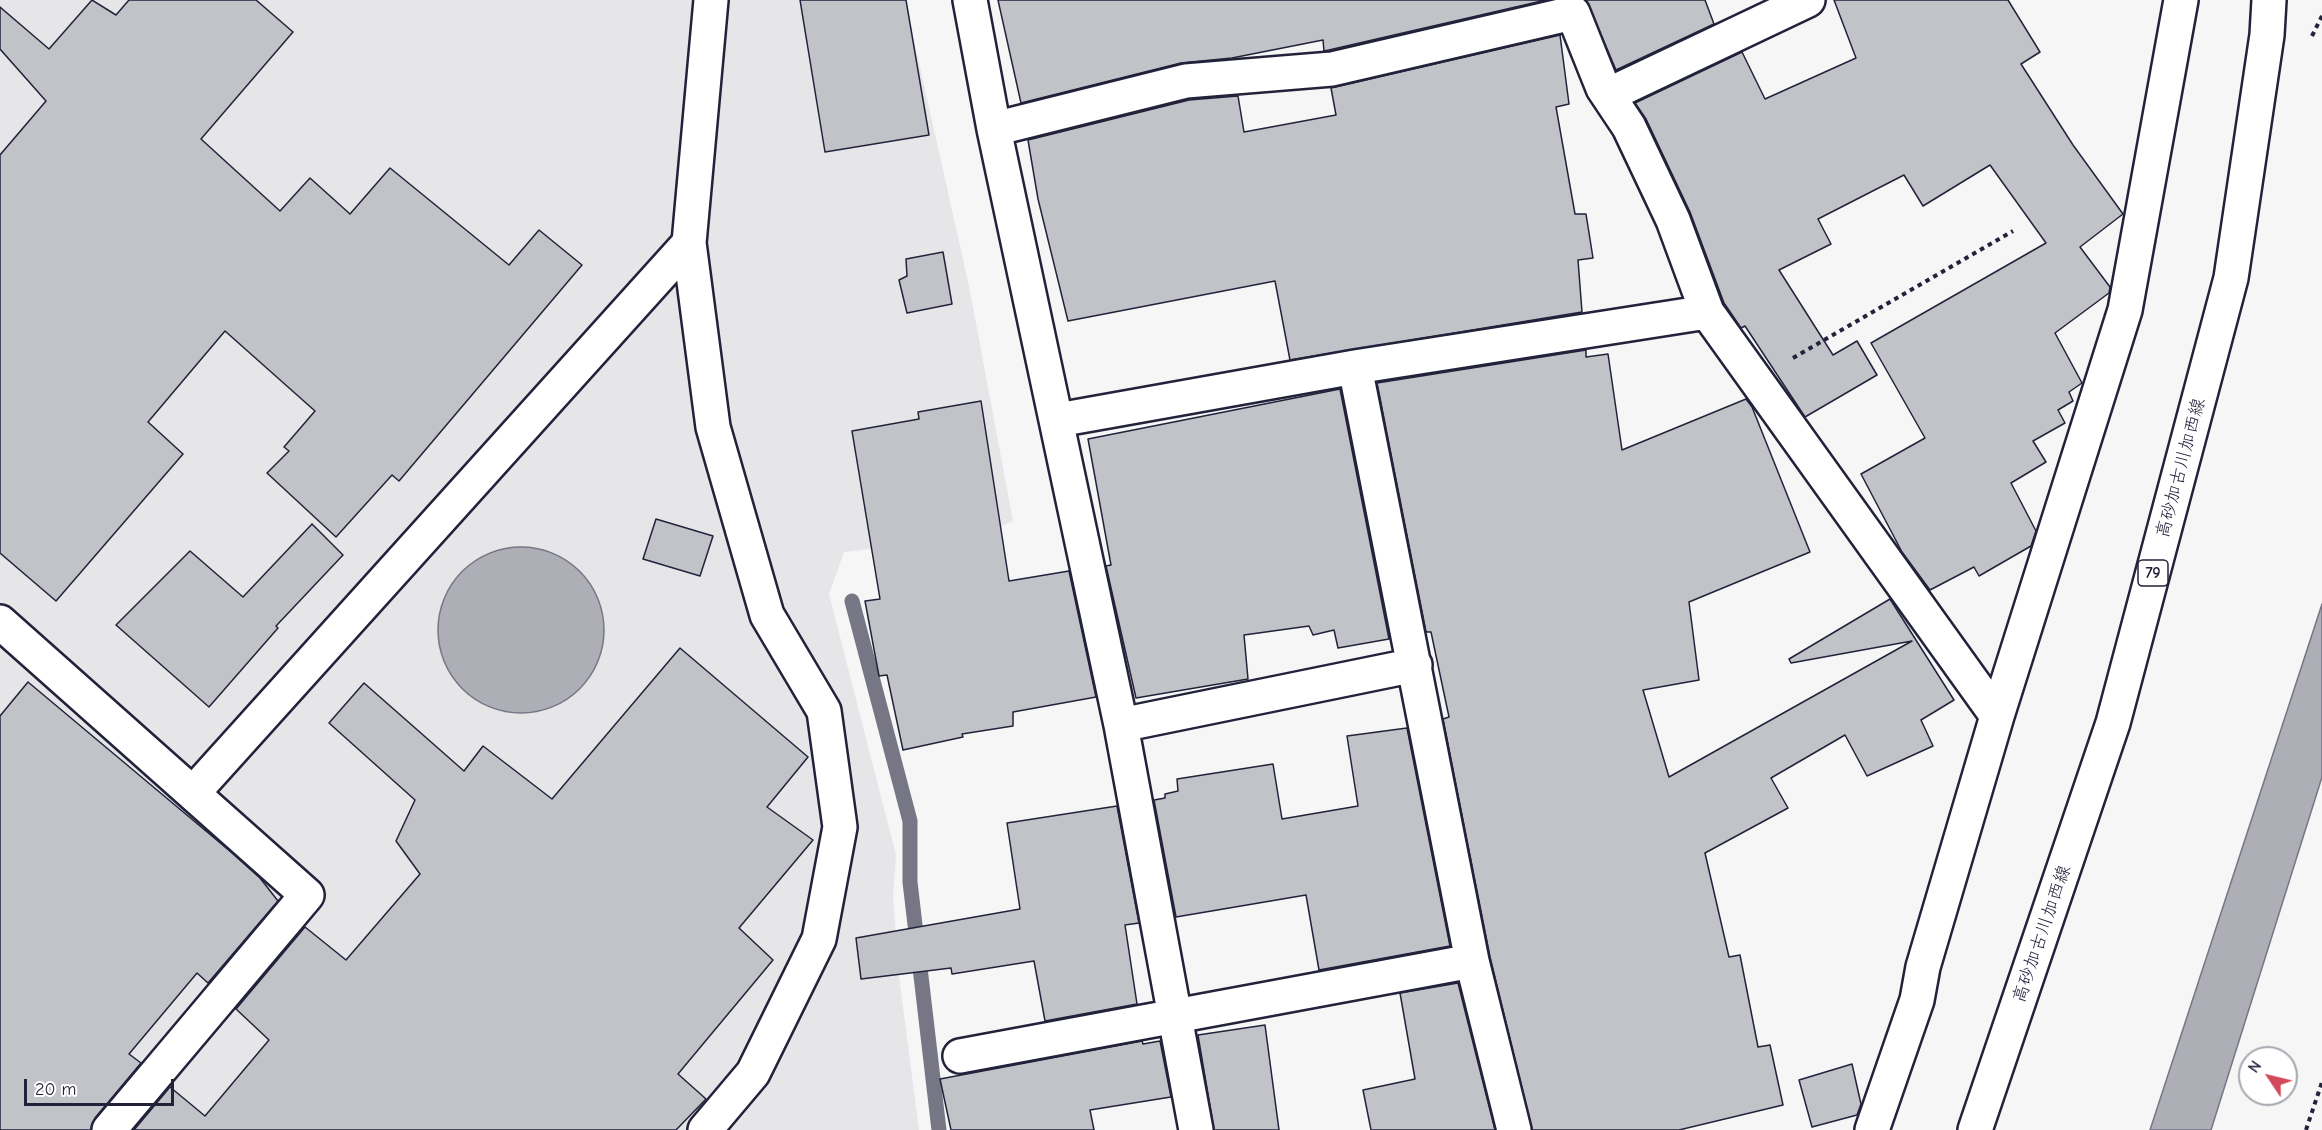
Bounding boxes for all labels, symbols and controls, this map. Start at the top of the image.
street label: 高砂加古川加西線 [2152,396,2210,540]
road number: 79 [2138,560,2168,586]
street label: 高砂加古川加西線 [2008,862,2076,1006]
north arrow [2238,1046,2298,1106]
text: N [2245,1057,2265,1076]
scale bar [27,1067,177,1105]
text: 20 m [35,1079,76,1100]

